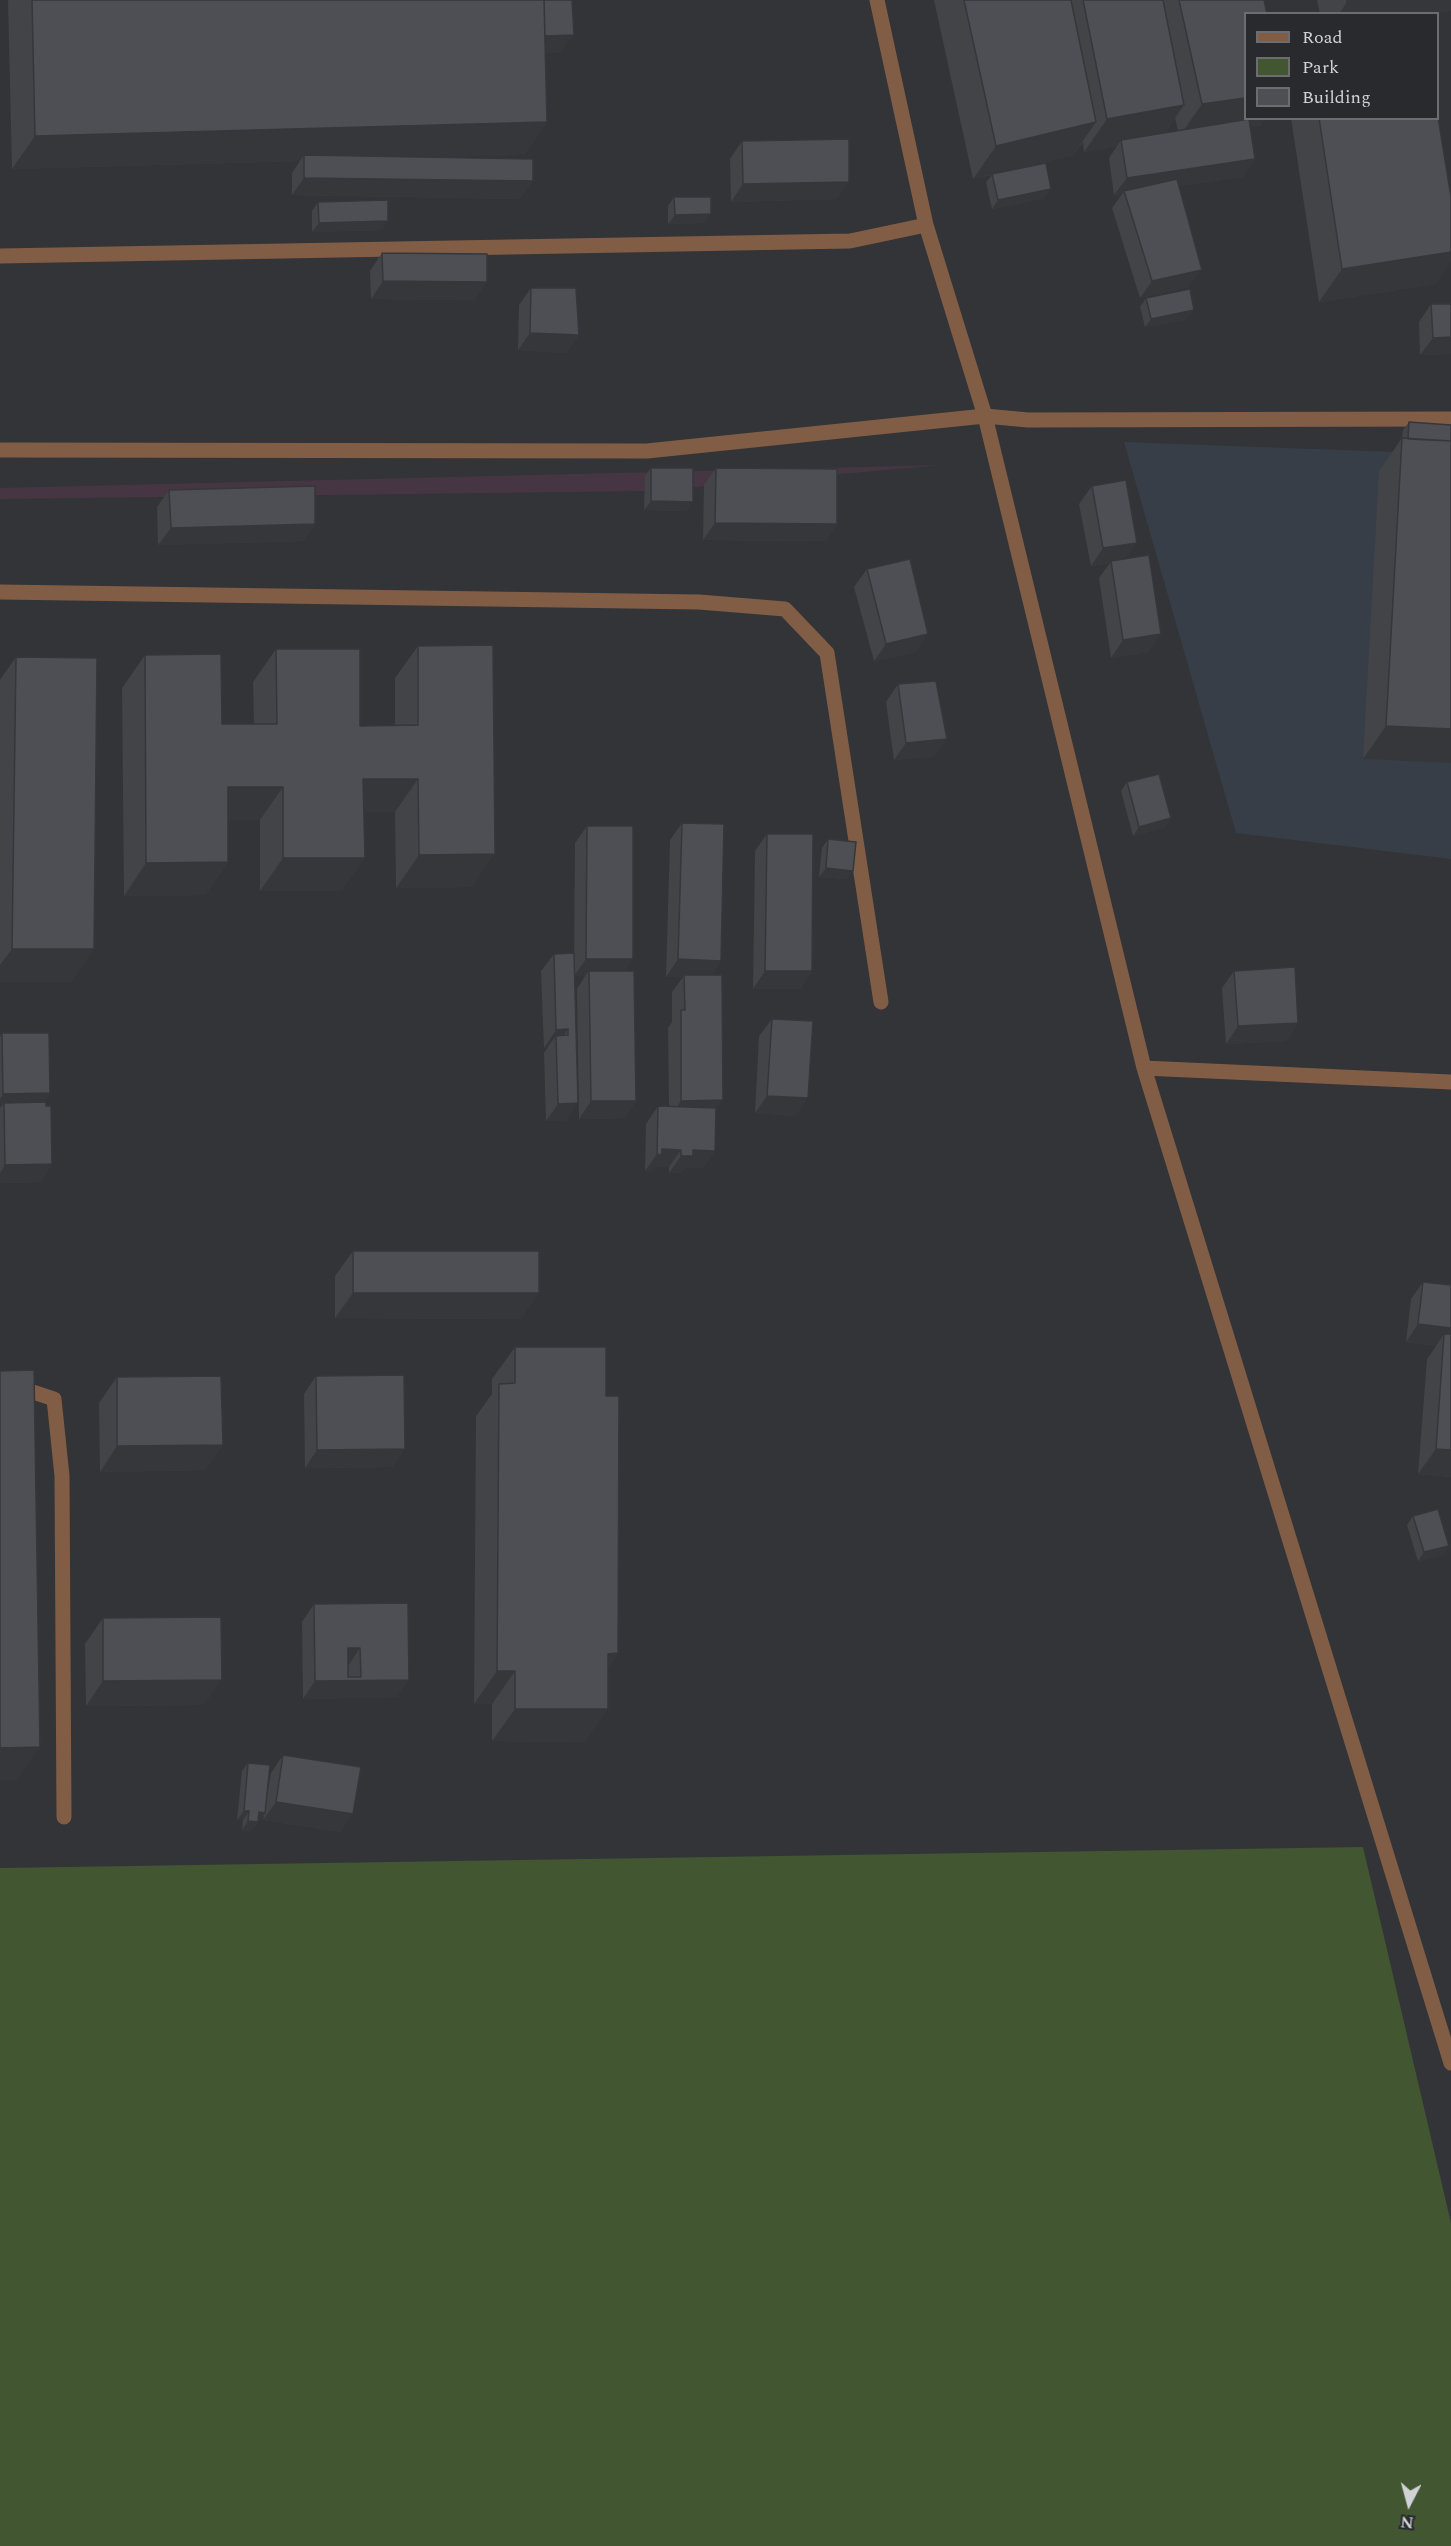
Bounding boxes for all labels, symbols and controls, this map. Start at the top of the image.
legend [1244,12,1439,120]
text: Road [1302,24,1343,51]
text: Park [1302,54,1339,81]
text: Building [1302,84,1371,111]
north arrow [1379,2474,1439,2534]
text: N [1399,2509,1415,2535]

